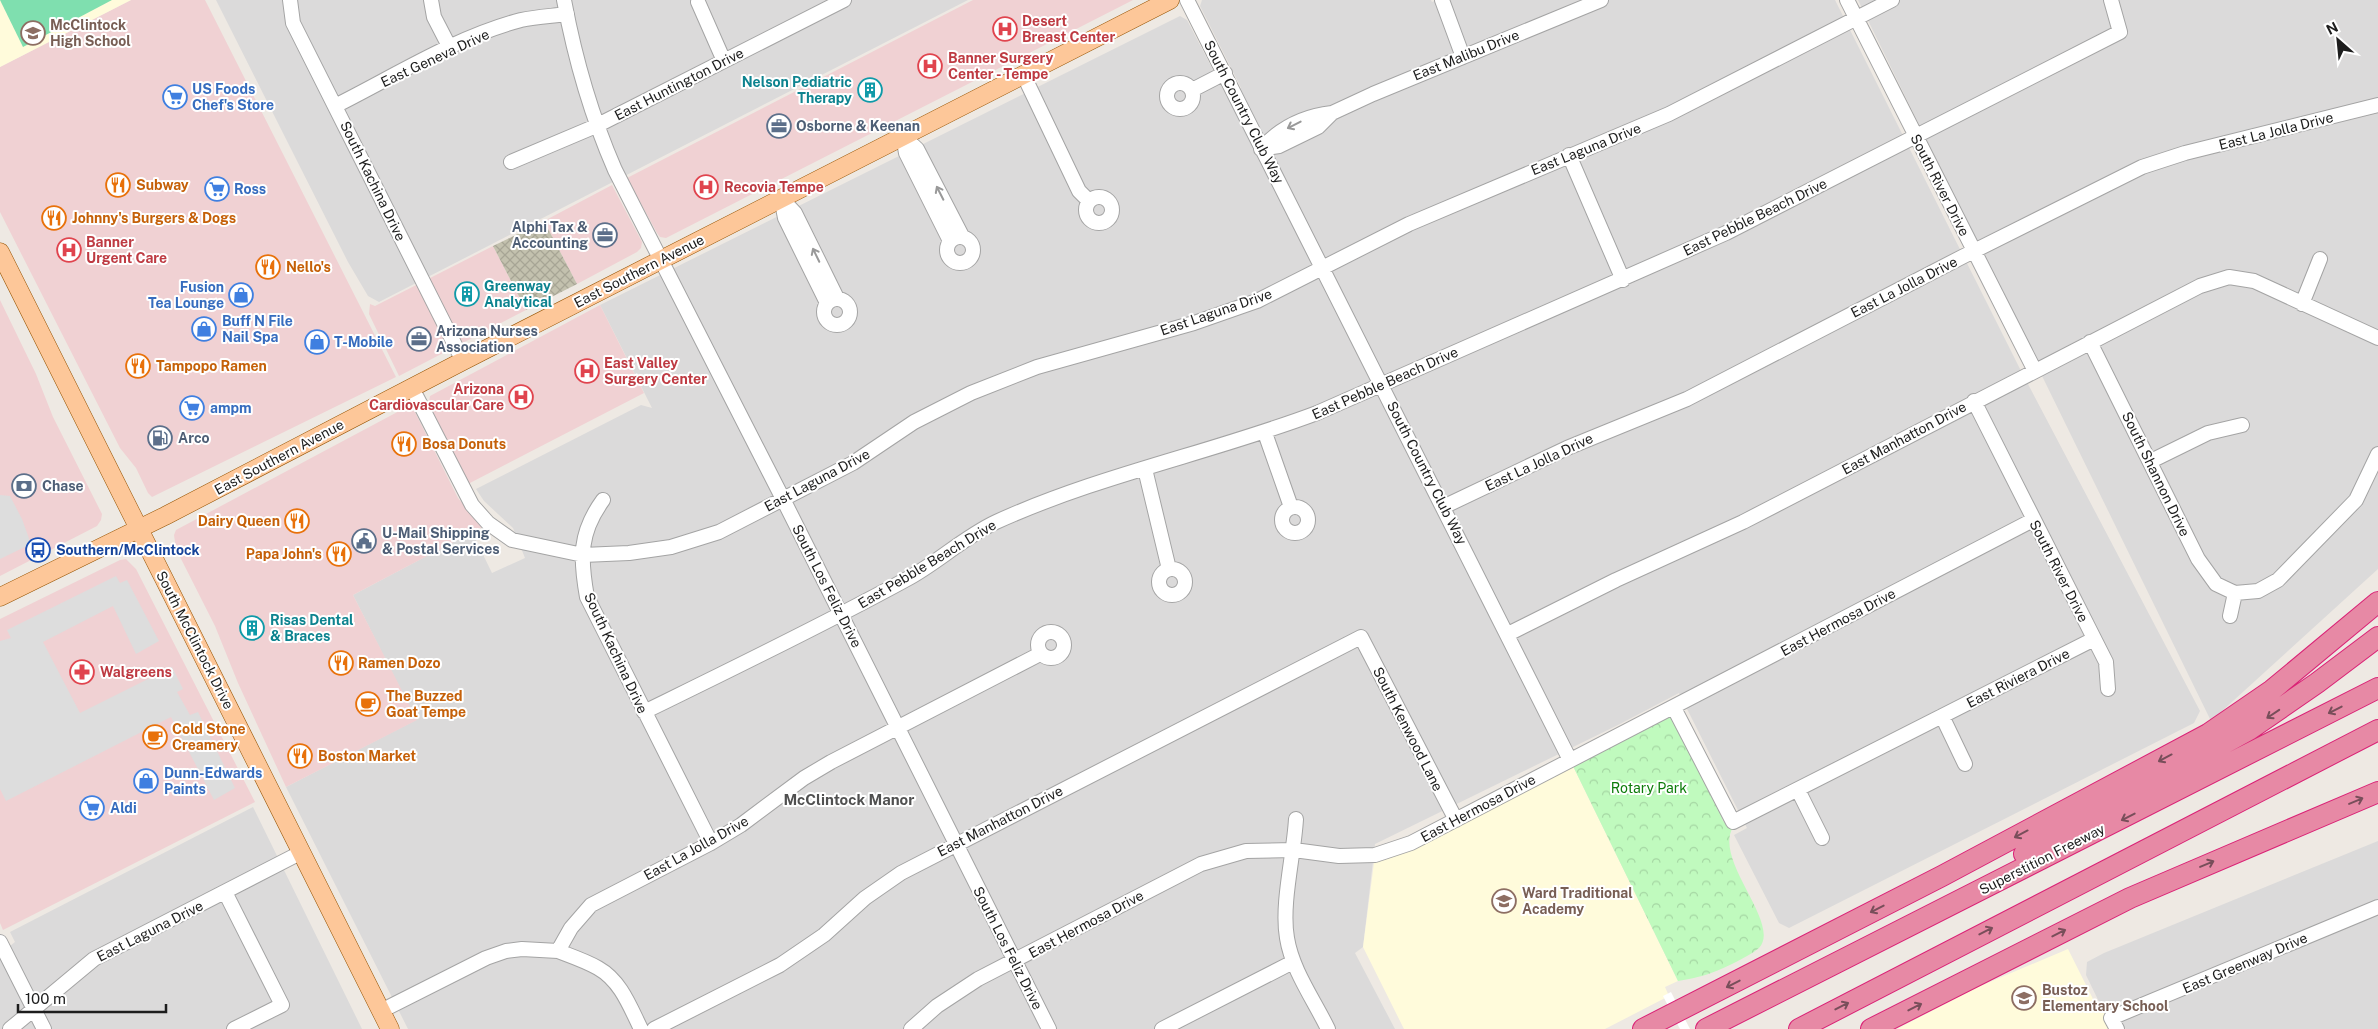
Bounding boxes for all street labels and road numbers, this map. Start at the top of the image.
street label: East Geneva Drive [378,26,492,90]
street label: East Malibu Drive [1411,26,1522,84]
street label: South Country Club Way [1201,38,1287,187]
street label: East Huntington Drive [612,44,746,124]
street label: East La Jolla Drive [2217,109,2335,153]
street label: South Kachina Drive [337,118,409,244]
street label: East Laguna Drive [1529,120,1643,178]
street label: South River Drive [1907,131,1973,239]
street label: East Pebble Beach Drive [1680,175,1830,259]
street label: East Southern Avenue [571,231,707,311]
street label: East La Jolla Drive [1848,253,1960,321]
street label: East Laguna Drive [1158,285,1274,339]
street label: East Pebble Beach Drive [1310,344,1461,422]
street label: East Manhatton Drive [1839,398,1969,478]
street label: South Country Club Way [1384,399,1470,548]
street label: South Shannon Drive [2119,409,2193,539]
street label: East Southern Avenue [212,416,346,498]
street label: East La Jolla Drive [1482,430,1596,494]
street label: East Laguna Drive [762,445,872,515]
street label: East Pebble Beach Drive [855,516,999,612]
street label: South River Drive [2026,517,2092,625]
street label: South Los Feliz Drive [789,522,865,650]
street label: South McClintock Drive [153,568,237,712]
street label: East Hermosa Drive [1778,585,1898,659]
street label: South Kachina Drive [581,590,651,716]
street label: East Riviera Drive [1964,645,2072,711]
street label: South Kenwood Lane [1370,664,1446,794]
street label: East Hermosa Drive [1418,771,1538,845]
street label: East Manhatton Drive [935,782,1065,860]
street label: East La Jolla Drive [641,813,751,883]
street label: Superstition Freeway [1977,820,2108,898]
street label: South Los Feliz Drive [970,884,1046,1012]
street label: East Hermosa Drive [1026,887,1146,961]
street label: East Laguna Drive [94,897,206,965]
street label: East Greenway Drive [2180,929,2310,997]

